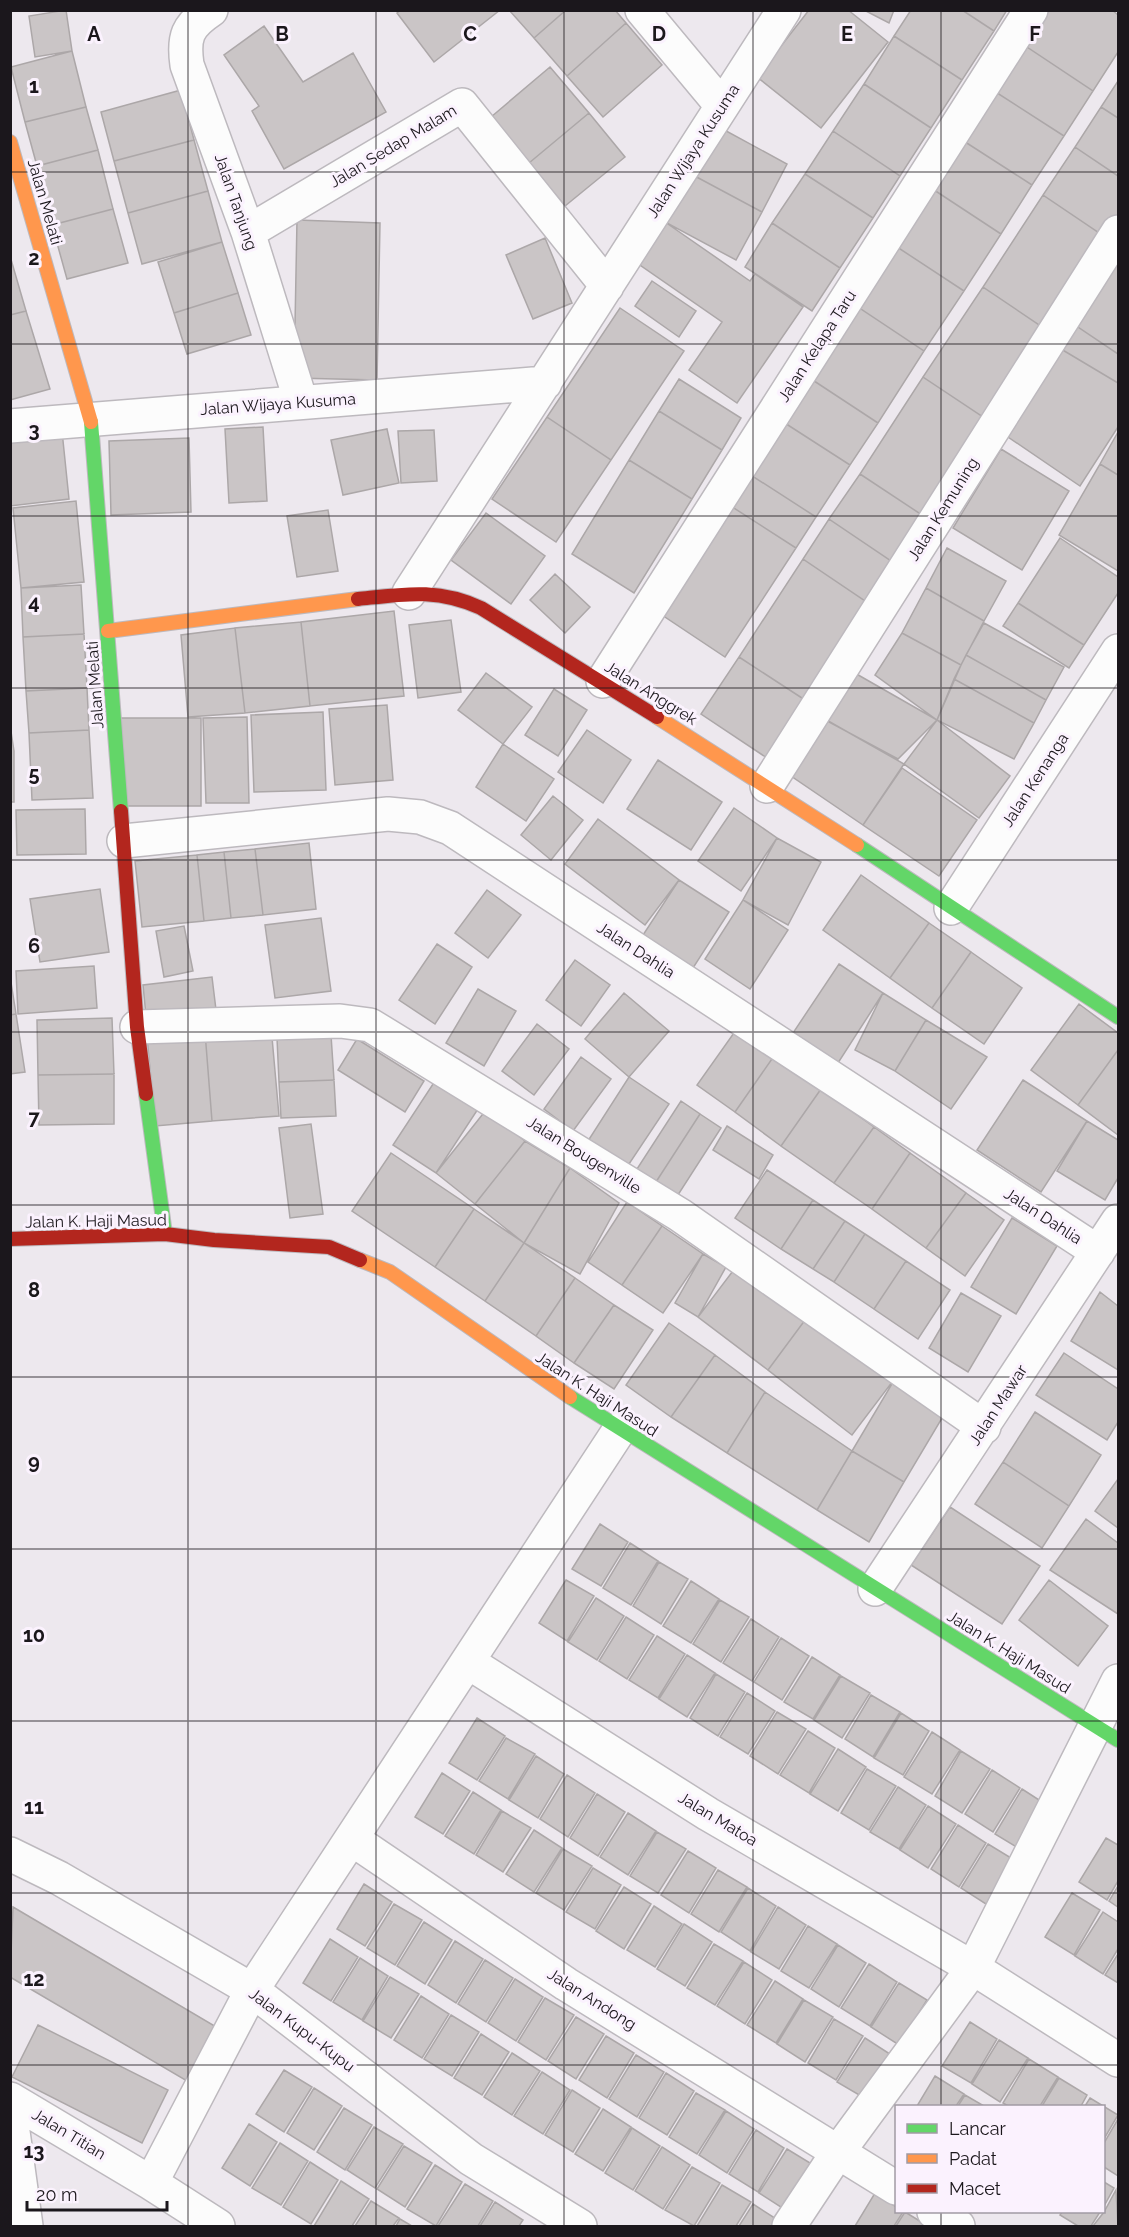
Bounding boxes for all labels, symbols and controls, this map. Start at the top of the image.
text: A [87,22,101,46]
text: B [275,22,289,46]
text: C [463,22,477,46]
text: D [652,22,666,46]
text: E [841,22,853,46]
text: F [1029,22,1041,46]
text: 1 [29,74,39,98]
street label: Jalan Wijaya Kusuma [643,80,743,222]
street label: Jalan Sedap Malam [326,101,460,191]
street label: Jalan Tanjung [211,151,261,253]
street label: Jalan Melati [24,157,66,247]
text: 2 [28,246,40,270]
street label: Jalan Kelapa Taru [774,287,860,405]
street label: Jalan Wijaya Kusuma [200,389,356,419]
text: 3 [28,418,40,442]
street label: Jalan Kemuning [904,454,982,564]
text: 4 [28,590,40,614]
street label: Jalan Melati [82,640,108,730]
street label: Jalan Anggrek [601,657,701,729]
street label: Jalan Kenanga [998,730,1072,830]
text: 5 [28,762,40,786]
street label: Jalan Dahlia [594,918,678,982]
text: 6 [28,934,40,958]
text: 7 [28,1106,40,1130]
street label: Jalan Bougenville [523,1112,645,1198]
street label: Jalan Dahlia [1001,1184,1085,1248]
street label: Jalan K. Haji Masud [25,1210,167,1232]
text: 8 [28,1278,40,1302]
street label: Jalan K. Haji Masud [532,1347,662,1441]
street label: Jalan Mawar [965,1361,1031,1449]
text: 9 [28,1450,40,1474]
street label: Jalan K. Haji Masud [944,1606,1074,1698]
text: 10 [23,1623,45,1647]
street label: Jalan Matoa [675,1788,761,1850]
text: 11 [24,1795,44,1819]
street label: Jalan Andong [544,1964,640,2034]
text: 12 [23,1967,45,1991]
street label: Jalan Kupu-Kupu [245,1984,359,2076]
street label: Jalan Titian [29,2105,109,2163]
legend [895,2105,1105,2213]
text: Lancar [949,2118,1006,2139]
text: 13 [23,2139,45,2163]
text: Padat [949,2148,997,2169]
scale bar [27,2174,166,2212]
text: Macet [949,2178,1001,2199]
text: 20 m [36,2184,78,2205]

